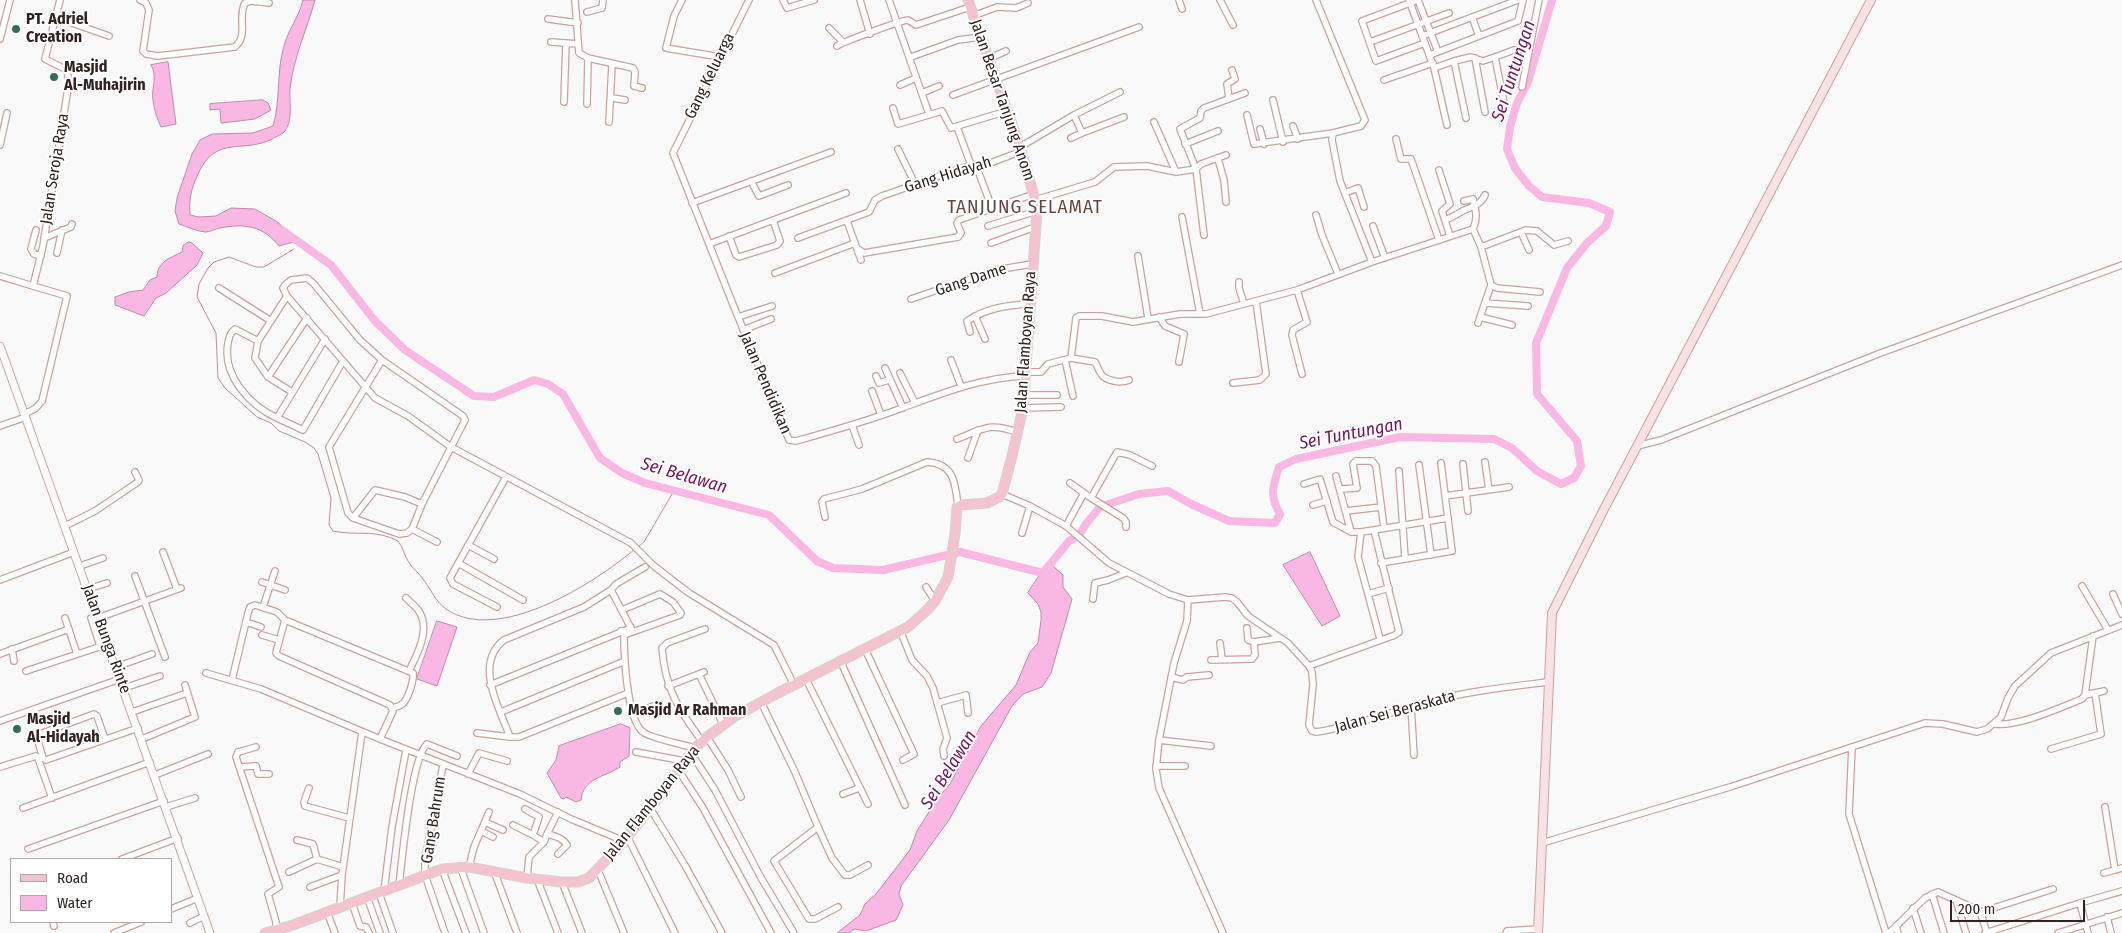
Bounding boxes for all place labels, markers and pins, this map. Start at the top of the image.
place label: PT. Adriel Creation [26,10,88,48]
marker: PT. Adriel Creation [10,23,22,35]
place label: Masjid Al-Muhajirin [64,58,146,96]
marker: Masjid Al-Muhajirin [48,71,60,83]
place label: Masjid Ar Rahman [628,701,746,721]
marker: Masjid Ar Rahman [612,705,624,717]
place label: Masjid Al-Hidayah [27,710,100,748]
marker: Masjid Al-Hidayah [11,723,23,735]

